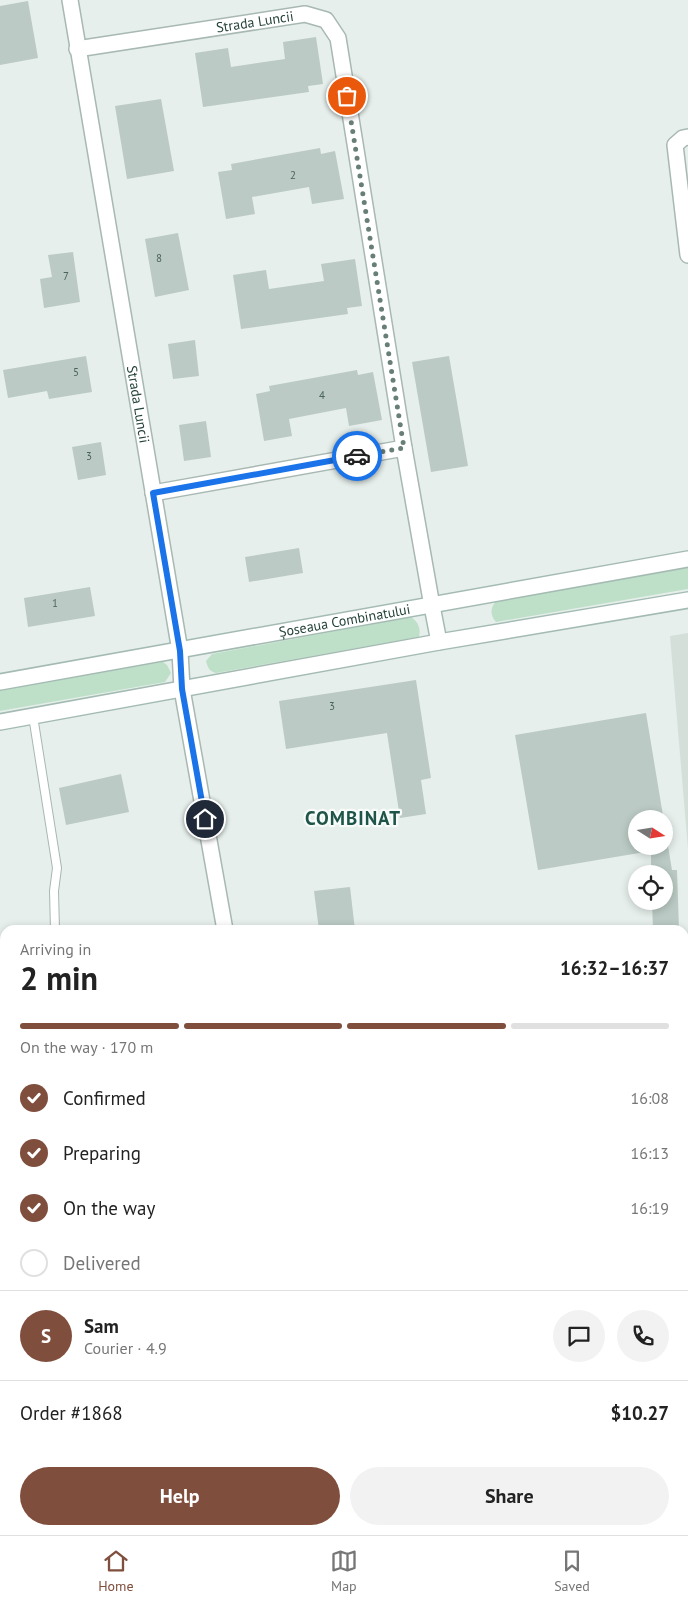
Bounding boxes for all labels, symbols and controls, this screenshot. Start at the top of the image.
street label: Strada Luncii [215,7,295,37]
pin [326,75,368,117]
icon: bag [333,82,361,110]
house number: 2 [290,168,296,182]
house number: 8 [156,251,162,265]
house number: 7 [63,269,69,283]
street label: Strada Luncii [123,364,154,444]
house number: 5 [73,365,79,379]
house number: 4 [319,388,325,402]
courier [332,431,382,481]
icon: car [343,442,371,470]
house number: 3 [86,449,92,463]
house number: 1 [52,596,58,610]
street label: Șoseaua Combinatului [277,600,412,641]
house number: 3 [329,699,335,713]
pin [184,798,226,840]
icon: home [191,805,219,833]
district label: COMBINAT [305,806,401,830]
north arrow [628,810,672,855]
map controls [628,810,673,910]
button: locate [628,865,673,910]
text: Arriving in [20,939,91,959]
text: 16:32–16:37 [560,956,669,980]
text: 2 min [20,957,98,999]
text: On the way · 170 m [20,1037,153,1057]
icon: check [20,1084,48,1112]
text: Confirmed [63,1086,146,1110]
text: 16:08 [631,1088,669,1108]
icon: check [20,1139,48,1167]
text: Preparing [63,1141,141,1165]
text: 16:13 [631,1143,669,1163]
icon: check [20,1194,48,1222]
text: On the way [63,1196,155,1220]
text: 16:19 [631,1198,669,1218]
text: Delivered [63,1251,141,1275]
button: chat [553,1310,605,1362]
button: phone [617,1310,669,1362]
text: Sam [84,1314,119,1338]
text: S [41,1324,51,1348]
text: Courier · 4.9 [84,1338,167,1358]
text: Order #1868 [20,1401,123,1425]
text: $10.27 [610,1401,669,1425]
button: Help [20,1467,340,1525]
button: Share [350,1467,669,1525]
tab: Home [98,1547,134,1595]
tab: Map [330,1547,358,1595]
tab: Saved [554,1547,590,1595]

